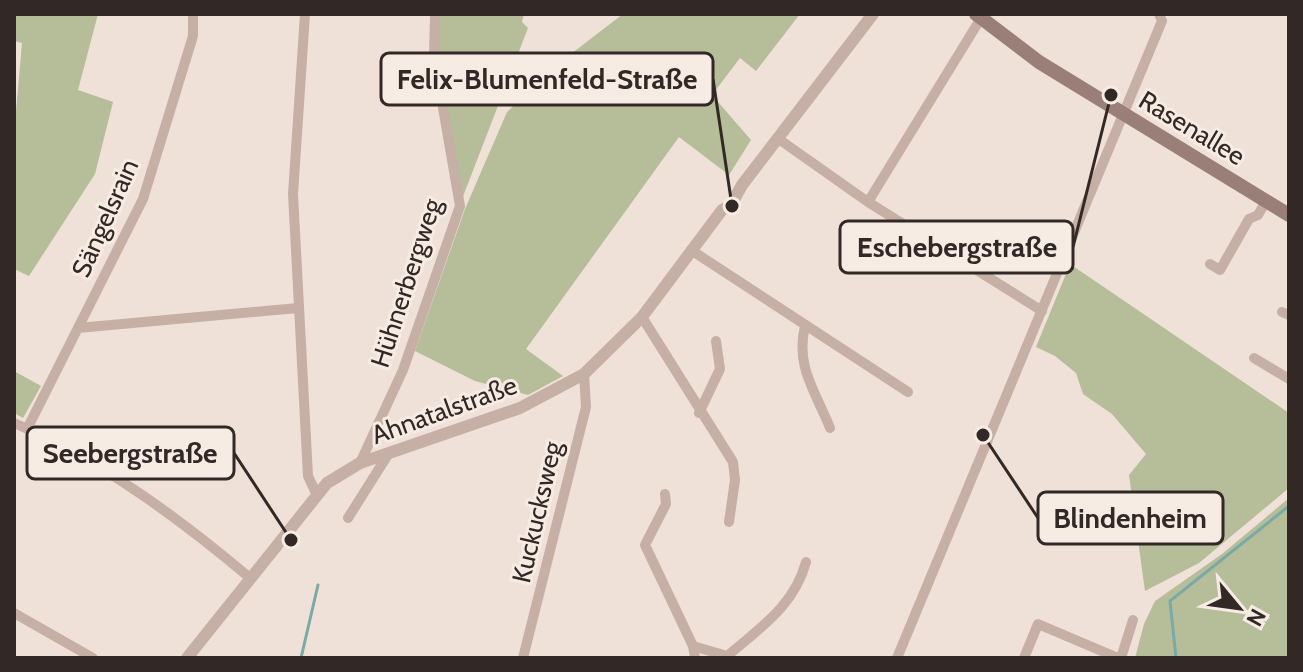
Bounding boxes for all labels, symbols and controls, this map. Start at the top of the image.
callout: Felix-Blumenfeld-Straße [381,53,713,105]
text: Felix-Blumenfeld-Straße [397,62,697,96]
street label: Rasenallee [1133,84,1251,172]
street label: Sängelsrain [65,154,145,282]
street label: Hühnerbergweg [364,194,449,371]
callout: Eschebergstraße [840,221,1073,273]
text: Eschebergstraße [857,230,1057,264]
street label: Ahnatalstraße [367,369,521,451]
callout: Seebergstraße [27,427,234,479]
text: Seebergstraße [42,436,218,470]
street label: Kuckucksweg [505,437,569,586]
callout: Blindenheim [1038,492,1223,544]
text: Blindenheim [1053,501,1207,535]
north arrow [1199,568,1279,648]
text: N [1240,604,1272,631]

